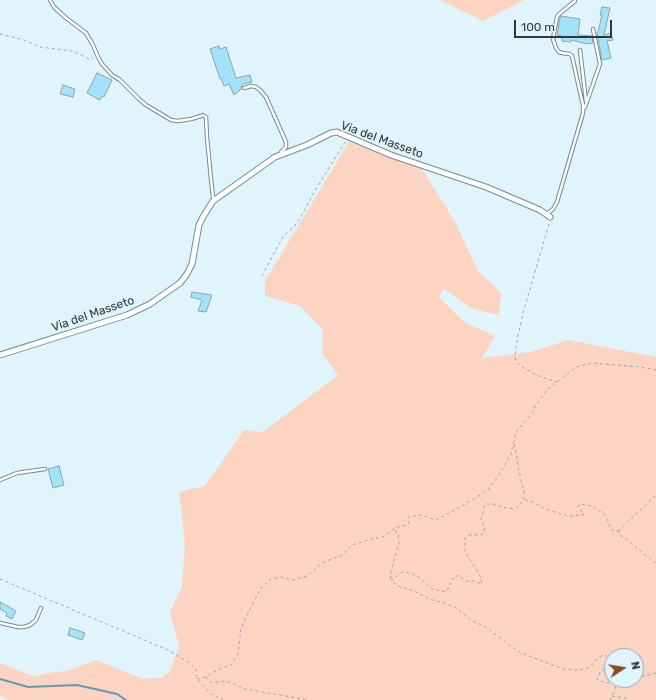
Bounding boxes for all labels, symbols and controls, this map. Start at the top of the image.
scale bar [516,12,614,38]
text: 100 m [521,20,555,34]
street label: Via del Masseto [339,118,425,162]
street label: Via del Masseto [50,293,136,335]
north arrow [604,648,644,688]
text: N [628,660,642,671]

